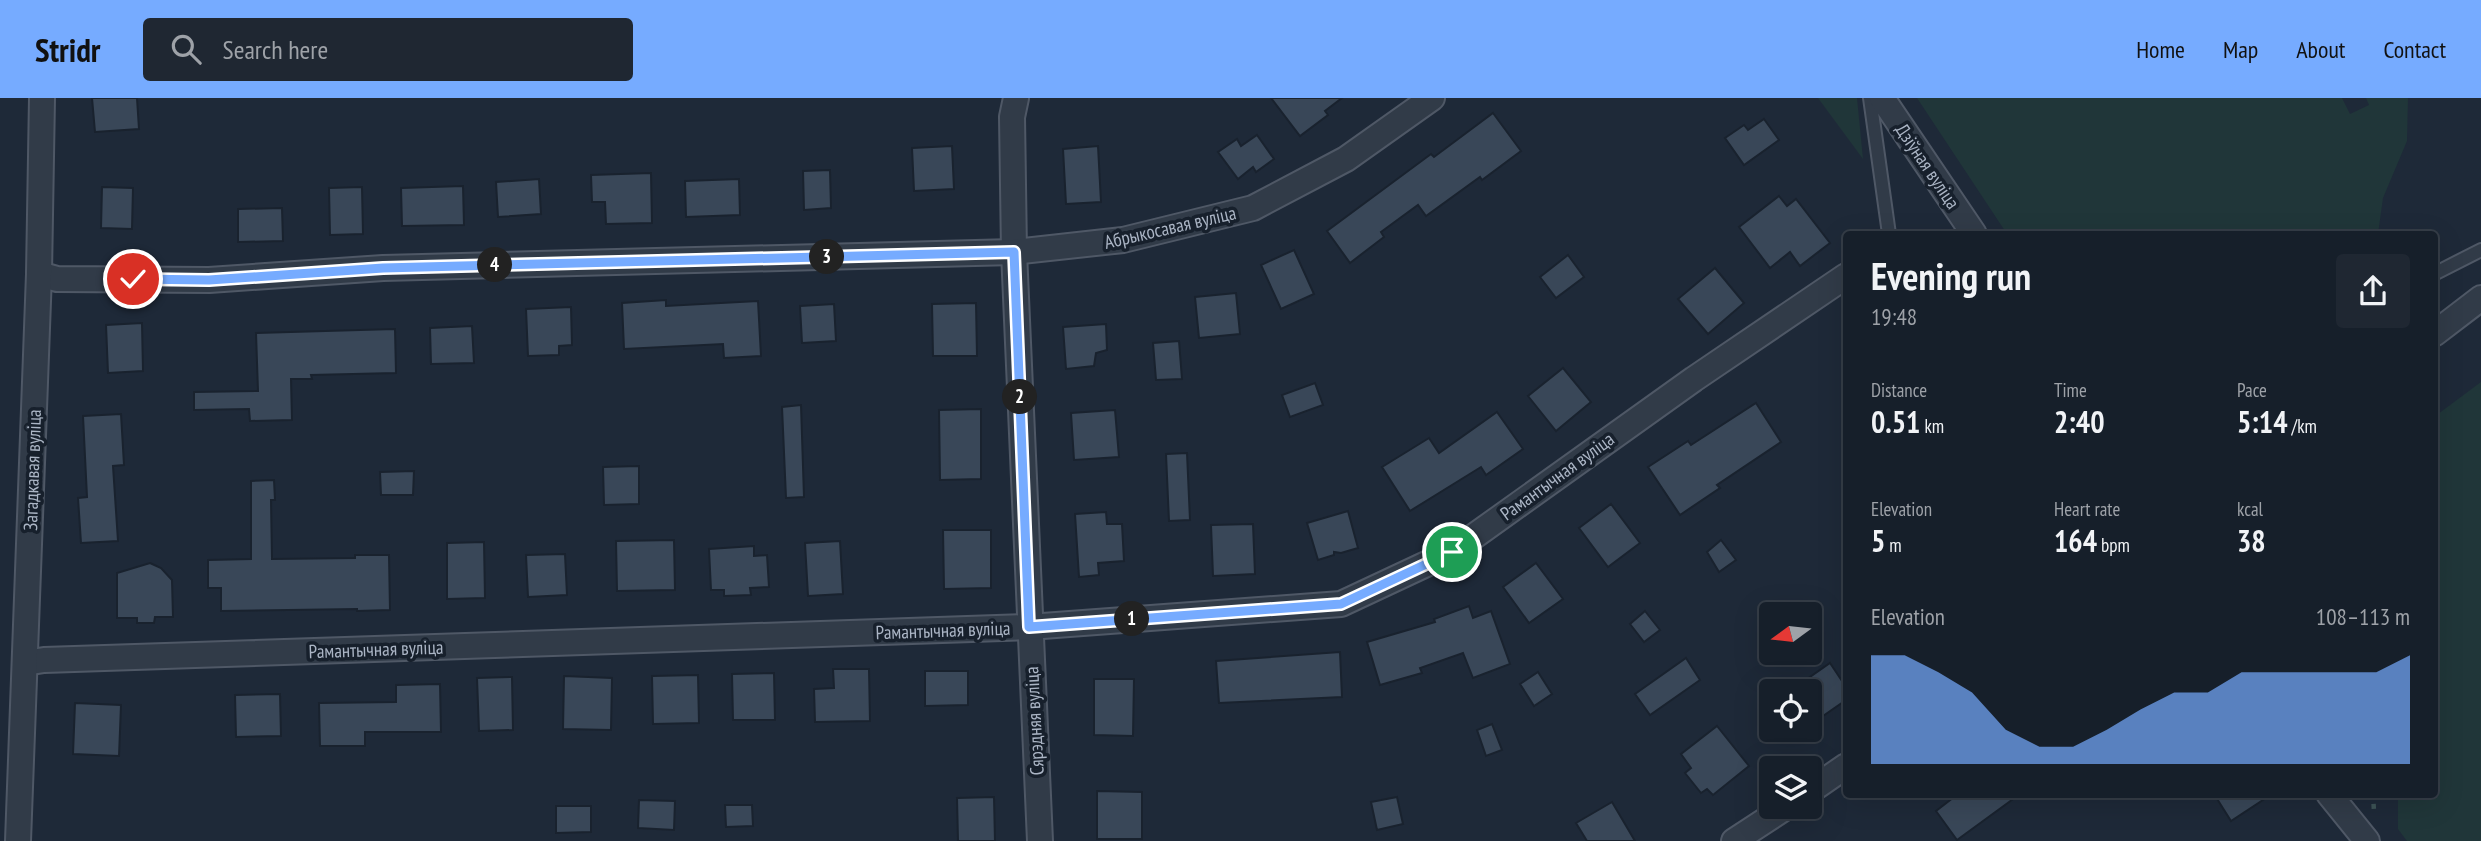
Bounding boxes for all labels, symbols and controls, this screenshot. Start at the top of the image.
search box [143,18,633,81]
text: Stridr [35,28,101,71]
icon: search [167,30,205,68]
text: Search here [223,33,328,66]
text: Home [2136,34,2185,65]
text: Map [2223,34,2258,65]
text: About [2296,34,2345,65]
text: Contact [2383,34,2446,65]
street label: Дзіўная вуліца [1891,119,1965,213]
street label: Абрыкосавая вуліца [1102,200,1238,254]
pin: 3 [810,240,844,274]
text: 3 [822,244,831,268]
pin: 4 [477,248,512,282]
pin [103,249,163,309]
text: Evening run [1871,251,2031,300]
text: 4 [490,252,499,276]
button: share [2336,254,2410,328]
icon: check [114,260,152,298]
text: 19:48 [1871,302,1917,331]
text: Distance [1871,378,1927,402]
text: Time [2054,378,2087,402]
text: Pace [2237,378,2267,402]
pin: 2 [1002,380,1038,414]
text: 2 [1015,384,1024,408]
text: 0.51 [1871,402,1920,441]
text: 2:40 [2054,402,2105,441]
text: 5:14 [2237,402,2288,441]
street label: Загадкавая вуліца [18,409,46,531]
text: km [1920,414,1944,438]
text: /km [2288,414,2317,438]
street label: Рамантычная вуліца [1495,427,1619,525]
text: Elevation [1871,497,1932,521]
text: Heart rate [2054,497,2120,521]
text: kcal [2237,497,2263,521]
text: 5 [1871,521,1885,560]
text: 164 [2054,521,2097,560]
text: 38 [2237,521,2266,560]
pin [1422,522,1482,582]
icon: arrive [1433,533,1471,571]
text: m [1885,533,1902,557]
text: bpm [2097,533,2130,557]
pin: 1 [1114,602,1150,636]
north arrow [1759,602,1822,665]
map controls [1759,602,1822,819]
text: Elevation [1871,602,1945,631]
text: 108–113 m [2316,602,2410,631]
text: 1 [1127,606,1136,630]
street label: Рамантычная вуліца [875,616,1011,644]
street label: Рамантычная вуліца [308,635,444,663]
street label: Сярэдняя вуліца [1019,666,1049,776]
button: locate [1759,679,1822,742]
button: layers [1759,756,1822,819]

